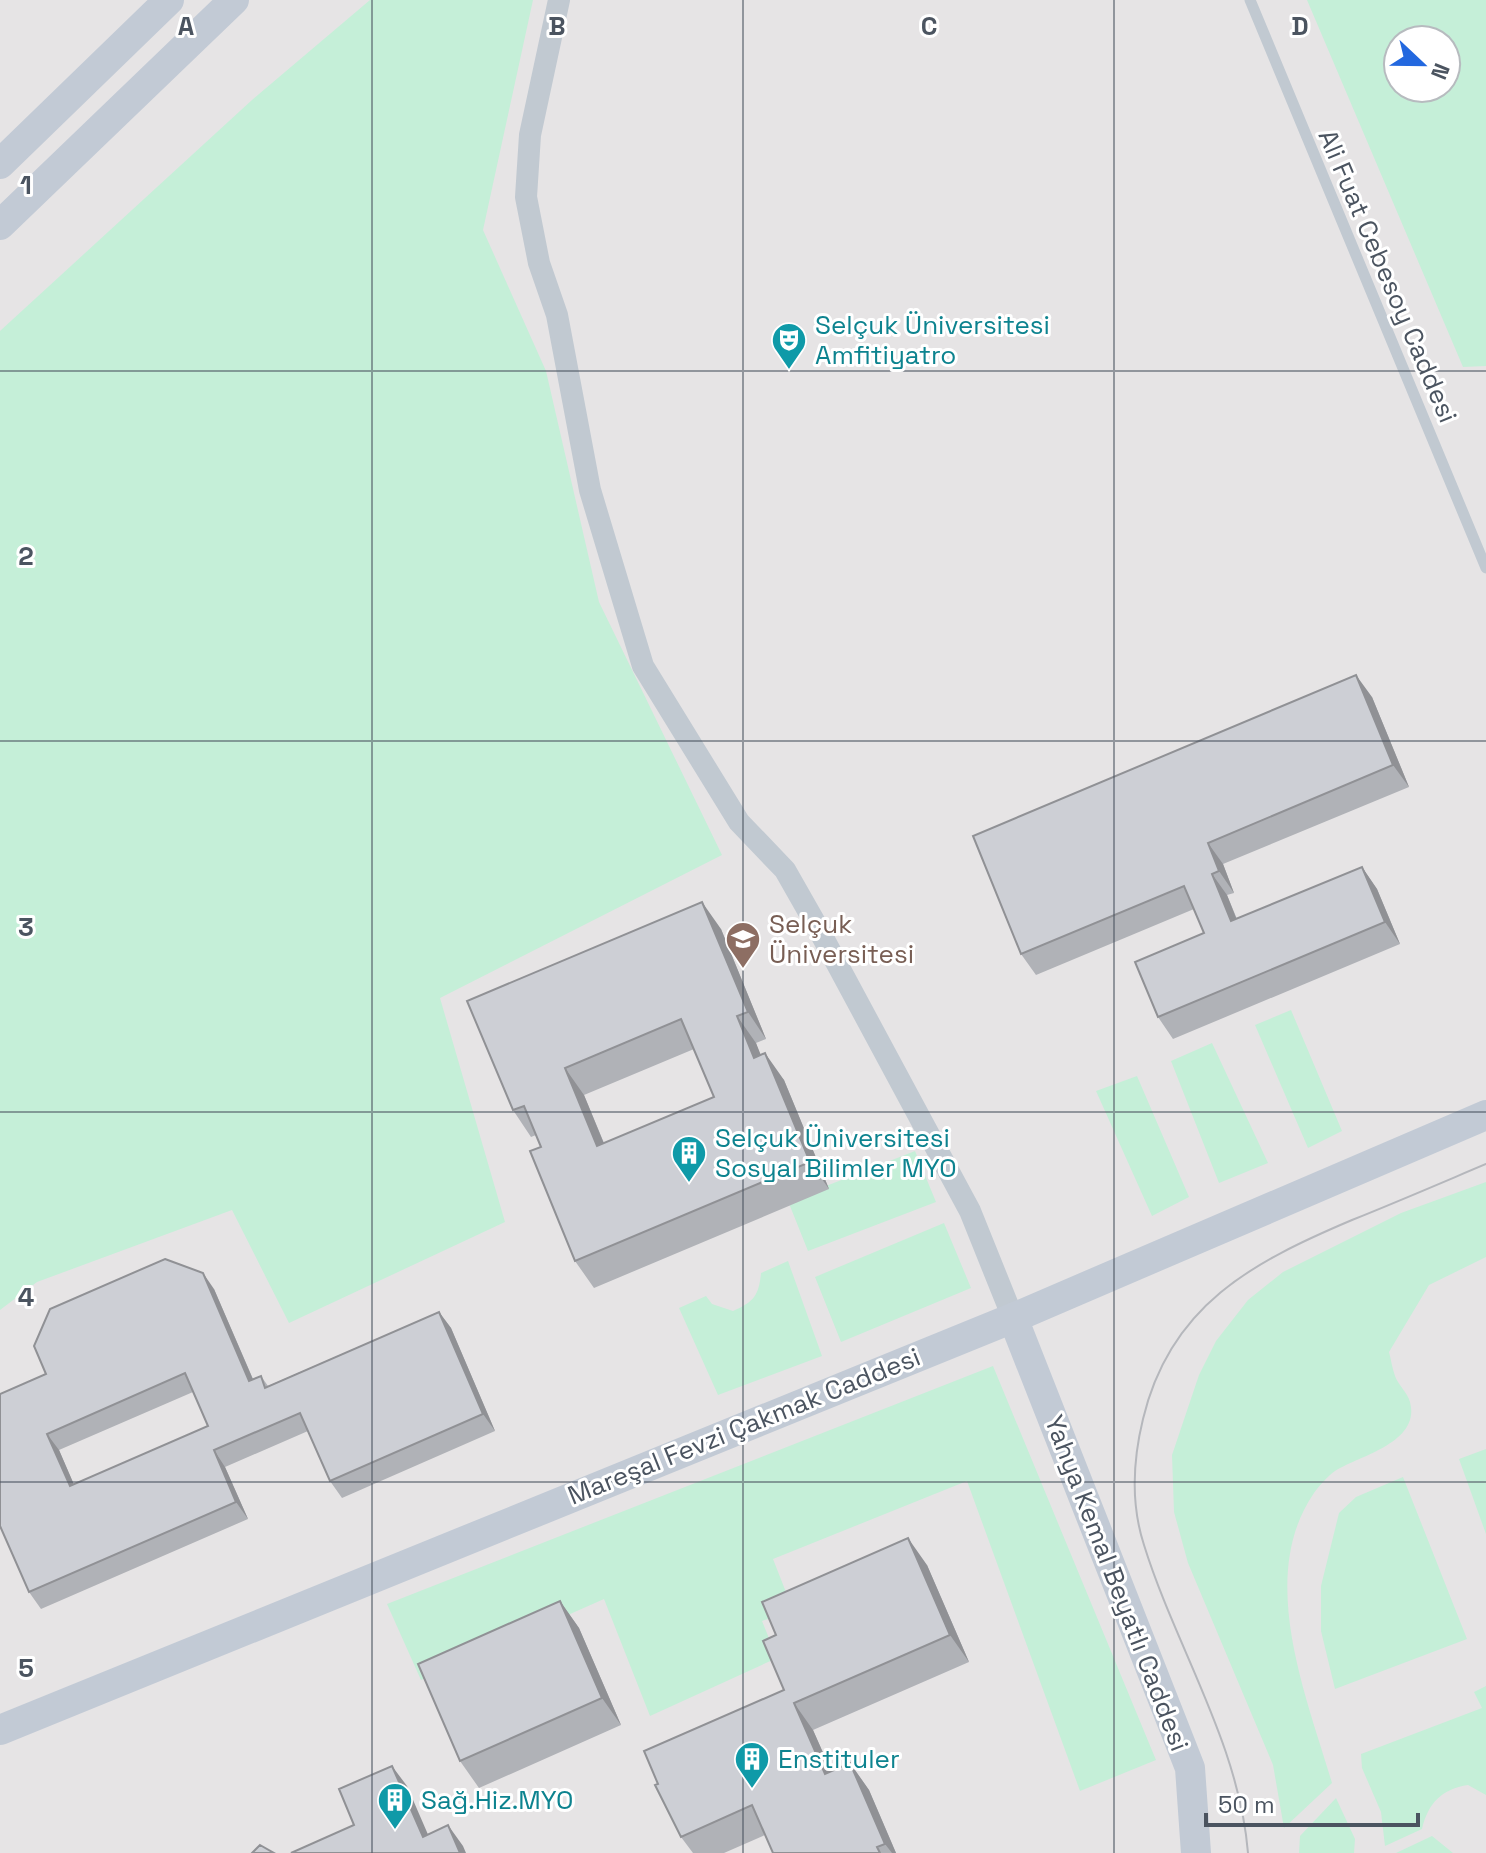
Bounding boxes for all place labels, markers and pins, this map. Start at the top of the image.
place label: Selçuk Üniversitesi Amfitiyatro [815,308,1050,372]
theatre icon: Selçuk Üniversitesi Amfitiyatro [770,321,808,371]
place label: Selçuk Üniversitesi [769,907,914,971]
school or university icon: Selçuk Üniversitesi [724,920,762,970]
place label: Selçuk Üniversitesi Sosyal Bilimler MYO [715,1121,957,1185]
building icon: Selçuk Üniversitesi Sosyal Bilimler MYO [670,1134,708,1184]
building icon: Enstituler [733,1740,771,1790]
place label: Enstituler [778,1742,900,1776]
building icon: Sağ.Hiz.MYO [376,1781,414,1831]
place label: Sağ.Hiz.MYO [421,1783,573,1817]

